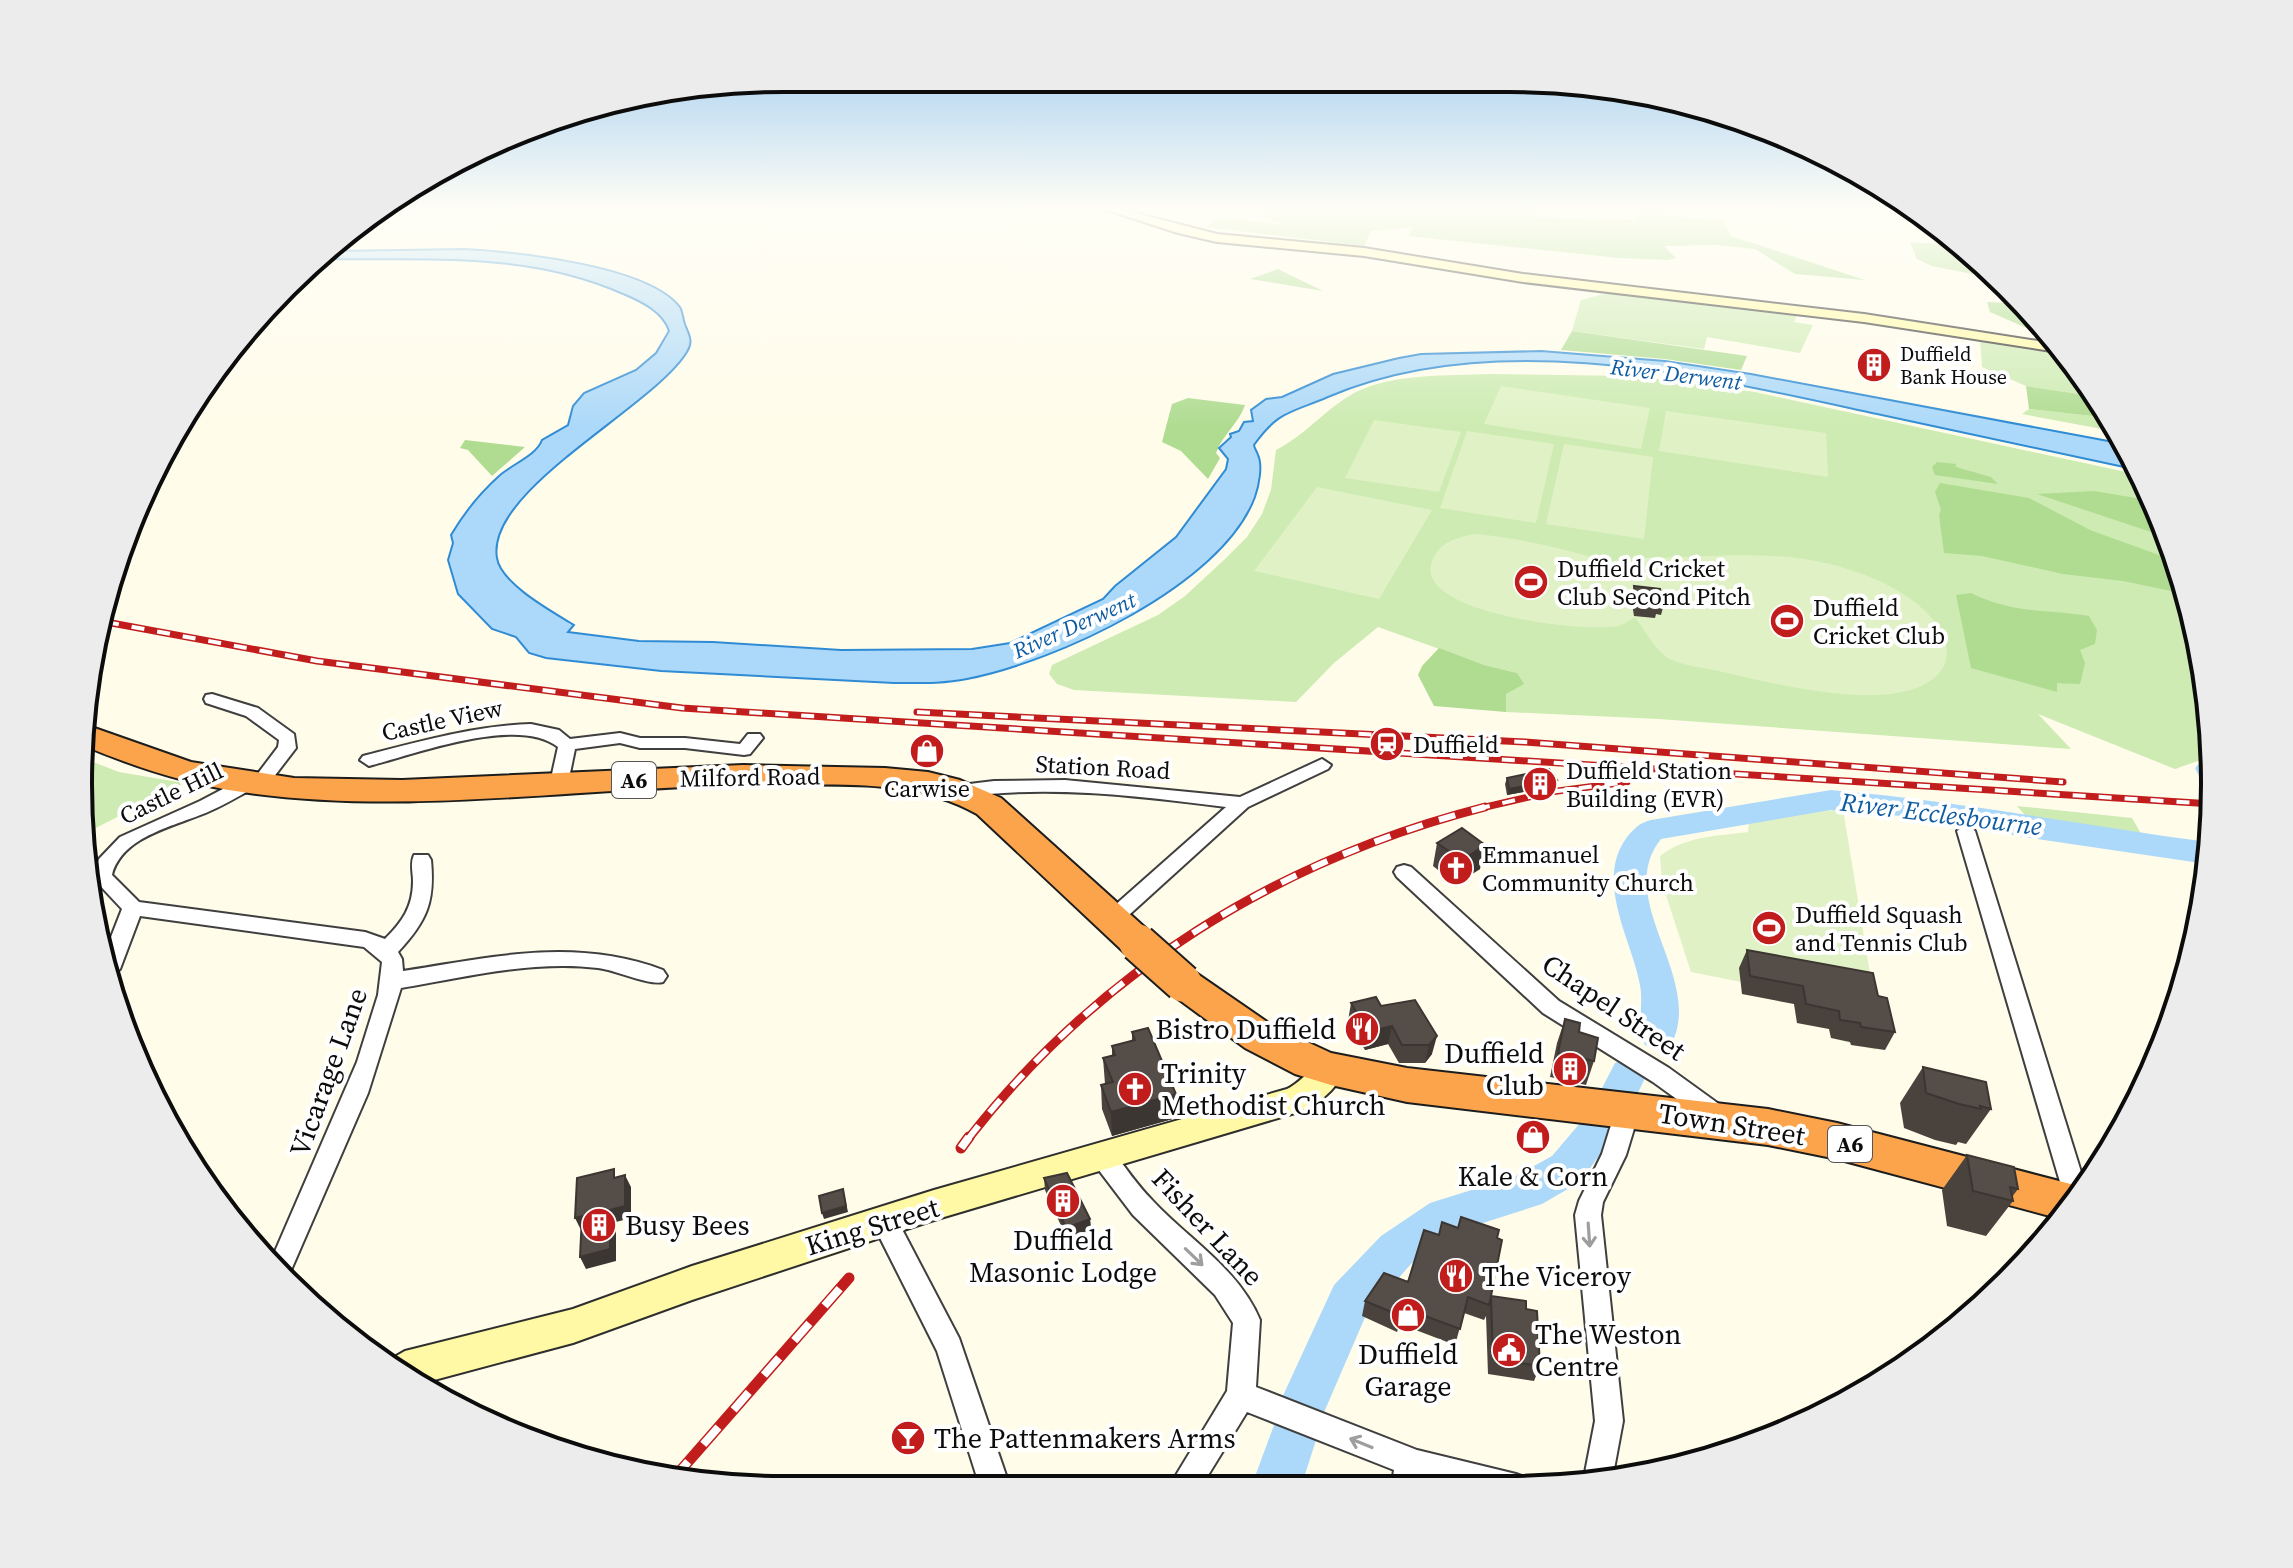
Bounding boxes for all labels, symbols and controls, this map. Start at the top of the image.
place label: Duffield Bank House [1900,340,2007,391]
building icon: Duffield Bank House [1855,346,1893,384]
water label: River Derwent [1608,351,1744,397]
place label: Duffield Cricket Club Second Pitch [1557,552,1751,613]
sports icon: Duffield Cricket Club Second Pitch [1512,563,1550,601]
water label: River Derwent [1007,584,1141,666]
place label: Duffield Cricket Club [1813,591,1945,652]
sports icon: Duffield Cricket Club [1768,602,1806,640]
street label: Castle View [379,691,506,749]
station icon: Duffield [1368,725,1406,763]
place label: Duffield [1413,728,1499,761]
shop icon: Carwise [908,732,946,770]
street label: Station Road [1035,747,1172,787]
street label: Castle Hill [114,754,228,832]
place label: Duffield Station Building (EVR) [1566,754,1732,815]
street label: Milford Road [679,759,821,795]
road number: A6 [612,762,656,798]
building icon: Duffield Station Building (EVR) [1521,765,1559,803]
place label: Carwise [884,772,970,805]
water label: River Ecclesbourne [1837,784,2044,844]
place label: Emmanuel Community Church [1482,838,1694,899]
church icon: Emmanuel Community Church [1437,849,1475,887]
place label: Duffield Squash and Tennis Club [1795,898,1968,959]
sports icon: Duffield Squash and Tennis Club [1750,909,1788,947]
street label: Chapel Street [1535,945,1694,1070]
street label: Vicarage Lane [280,982,376,1162]
place label: Bistro Duffield [1155,1010,1336,1048]
restaurant icon: Bistro Duffield [1343,1010,1381,1048]
place label: Duffield Club [1444,1034,1544,1104]
building icon: Duffield Club [1551,1050,1589,1088]
place label: Trinity Methodist Church [1161,1054,1386,1124]
church icon: Trinity Methodist Church [1116,1070,1154,1108]
street label: Town Street [1656,1094,1809,1154]
shop icon: Kale & Corn [1514,1118,1552,1156]
road number: A6 [1828,1126,1872,1162]
place label: Kale & Corn [1458,1157,1608,1195]
street label: Fisher Lane [1144,1160,1272,1294]
building icon: Duffield Masonic Lodge [1044,1182,1082,1220]
street label: King Street [801,1187,944,1264]
building icon: Busy Bees [580,1206,618,1244]
place label: Busy Bees [625,1206,750,1244]
place label: Duffield Masonic Lodge [969,1221,1157,1291]
one-way arrow [1582,1221,1597,1248]
one-way arrow [1184,1247,1203,1266]
restaurant icon: The Viceroy [1437,1257,1475,1295]
place label: The Viceroy [1482,1257,1632,1295]
shop icon: Duffield Garage [1389,1296,1427,1334]
place label: The Weston Centre [1535,1315,1682,1385]
public building icon: The Weston Centre [1490,1331,1528,1369]
place label: Duffield Garage [1358,1335,1458,1405]
bar icon: The Pattenmakers Arms [889,1419,927,1457]
place label: The Pattenmakers Arms [934,1419,1236,1457]
one-way arrow [1349,1434,1374,1449]

